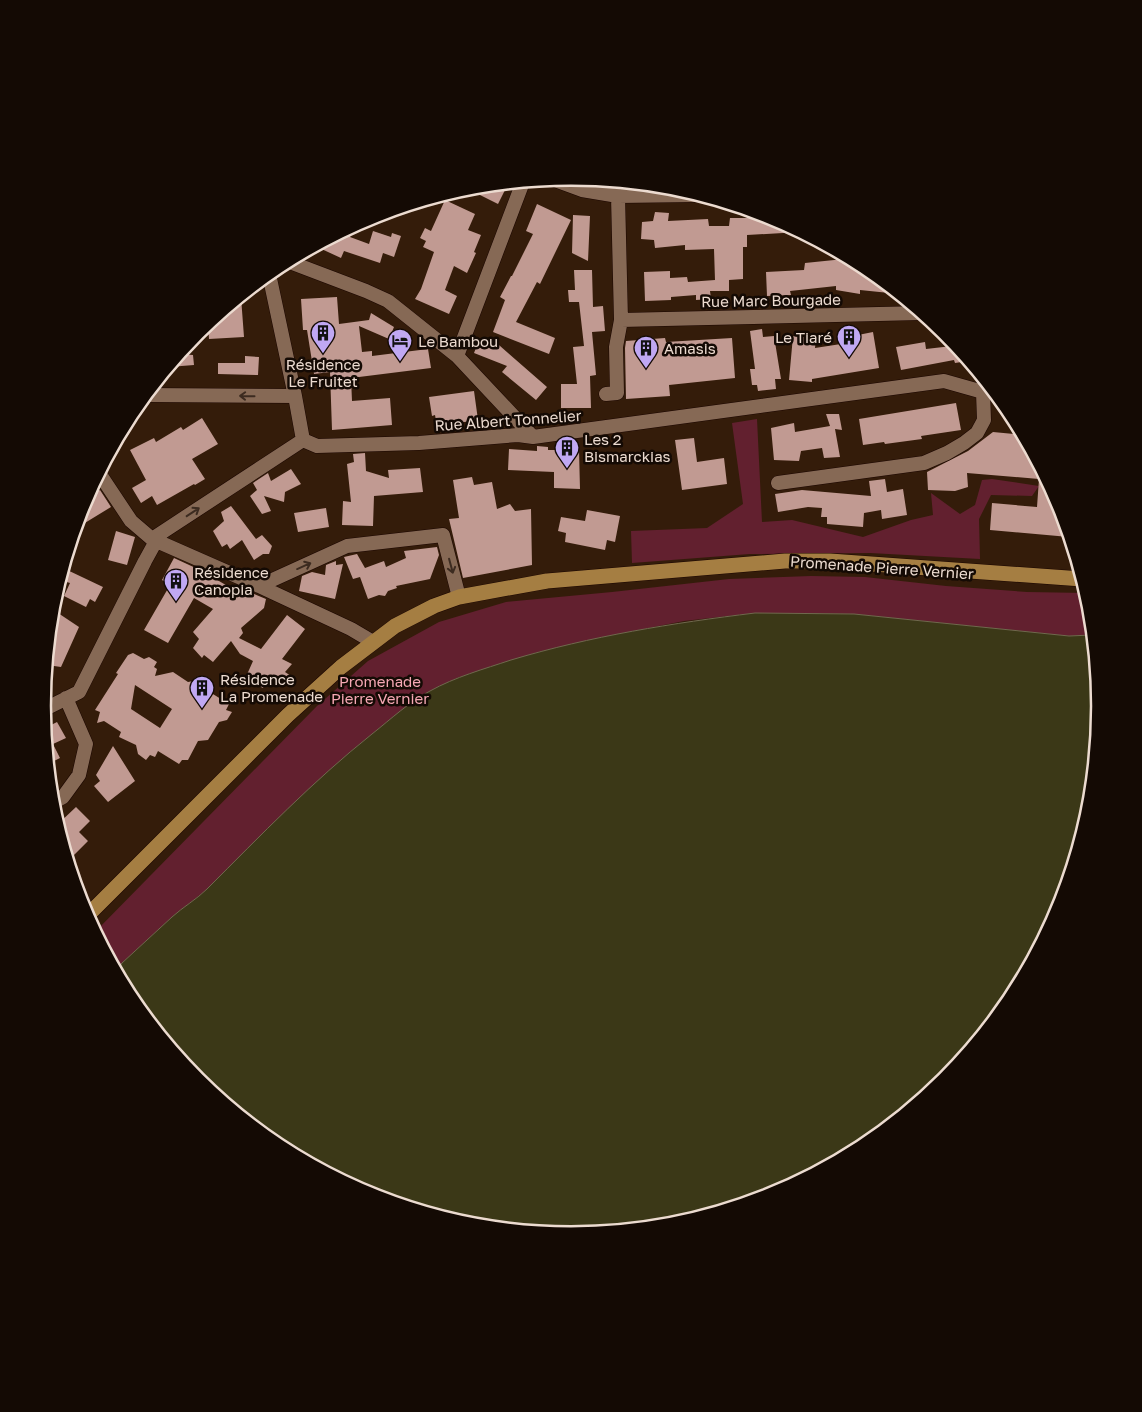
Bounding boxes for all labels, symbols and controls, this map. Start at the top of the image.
street label: Rue Marc Bourgade [701,290,841,310]
building icon: Résidence Le Fruitet [310,320,336,354]
building icon: Le Tiaré [836,324,862,358]
hotel icon: Le Bambou [387,328,413,362]
place label: Le Tiaré [775,328,832,346]
place label: Le Bambou [418,332,498,350]
building icon: Amasis [633,335,659,369]
place label: Amasis [664,339,716,357]
place label: Résidence Le Fruitet [286,355,361,390]
one-way arrow [239,391,255,401]
street label: Rue Albert Tonnelier [434,406,582,434]
place label: Les 2 Bismarckias [584,430,671,465]
building icon: Les 2 Bismarckias [554,435,580,469]
one-way arrow [185,507,199,517]
street label: Promenade Pierre Vernier [790,552,975,582]
one-way arrow [447,558,456,574]
one-way arrow [296,560,311,570]
place label: Résidence Canopia [194,563,269,598]
building icon: Résidence Canopia [163,568,189,602]
place label: Résidence La Promenade [220,670,323,705]
park label: Promenade Pierre Vernier [331,672,429,707]
building icon: Résidence La Promenade [189,675,215,709]

